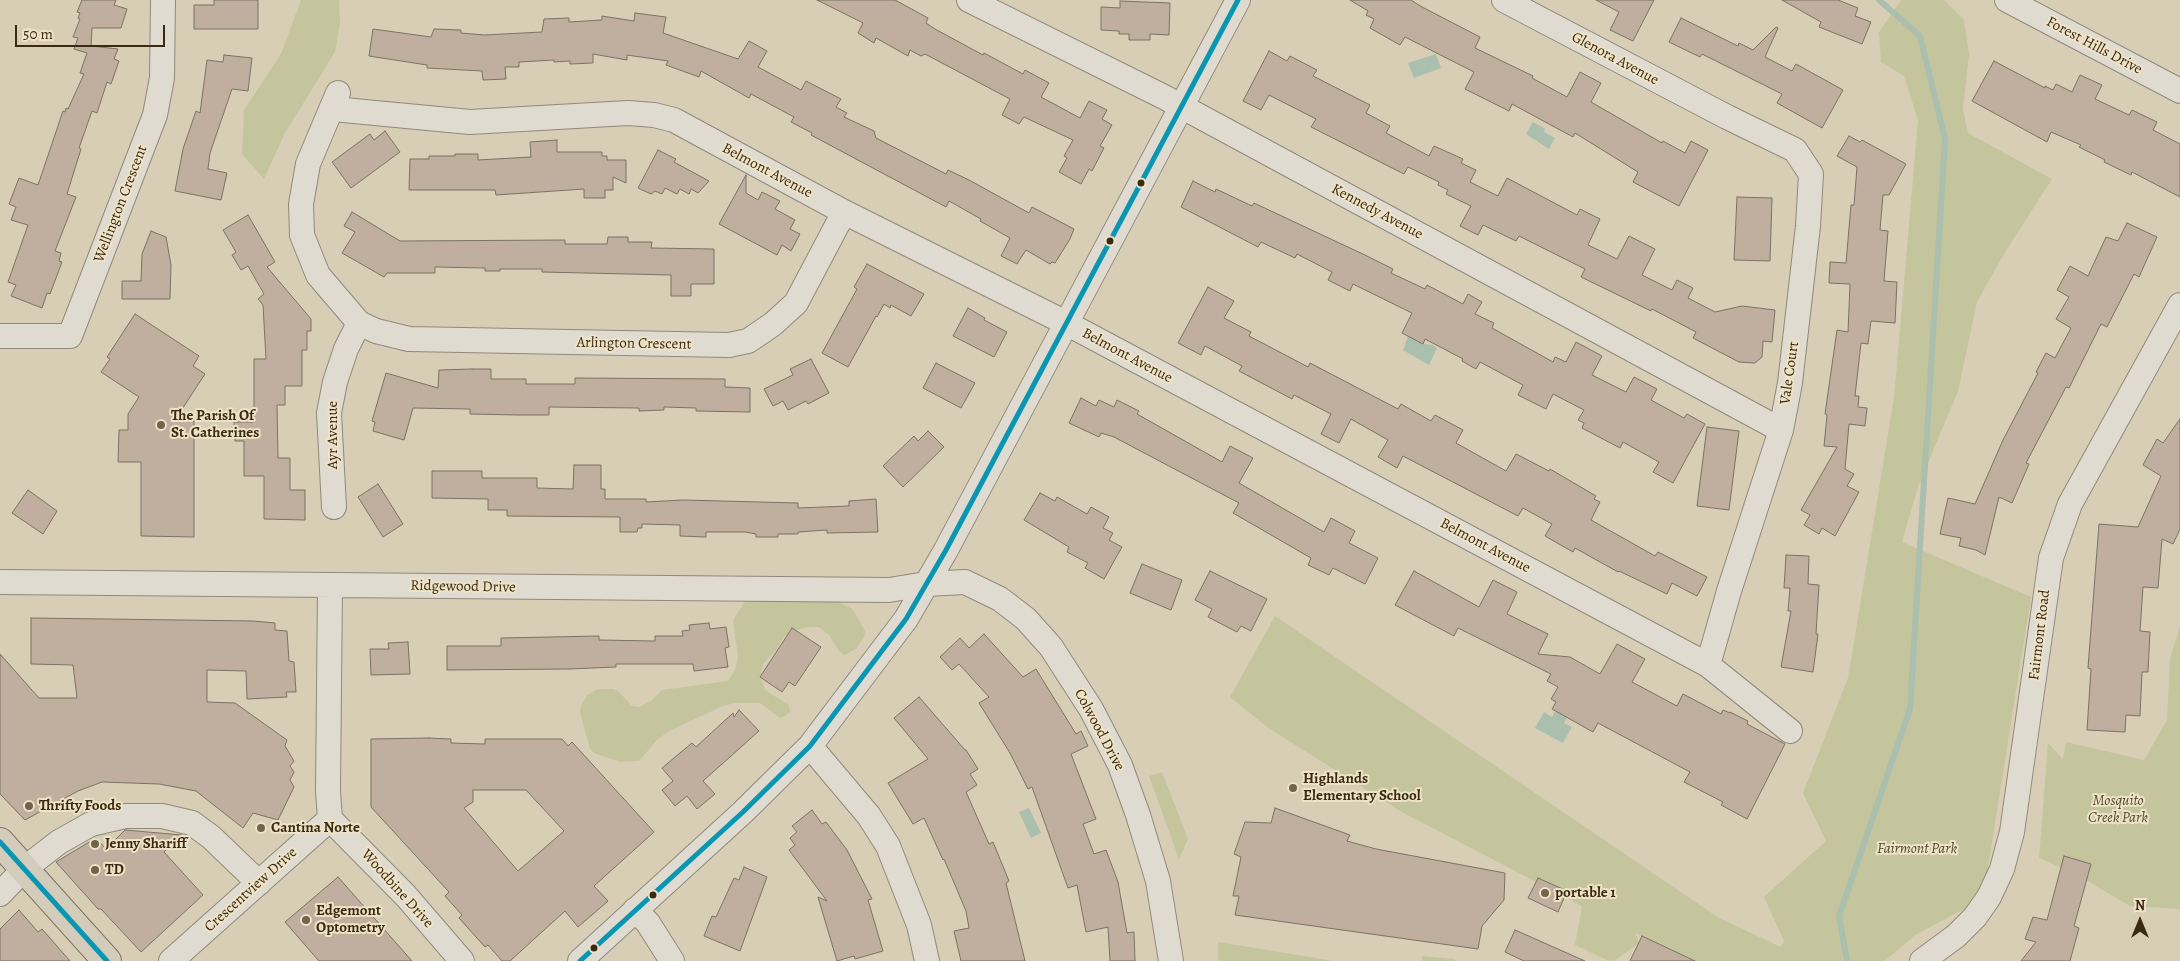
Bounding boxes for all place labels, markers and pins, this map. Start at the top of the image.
unlabelled marker [1136,178,1146,188]
unlabelled marker [1105,236,1115,246]
place label: The Parish Of St. Catherines [171,407,259,442]
marker: The Parish Of St. Catherines [155,419,167,431]
place label: Highlands Elementary School [1303,770,1421,805]
marker: Highlands Elementary School [1287,782,1299,794]
place label: Thrifty Foods [39,797,121,815]
marker: Thrifty Foods [23,800,35,812]
place label: Cantina Norte [271,819,360,837]
marker: Cantina Norte [255,822,267,834]
place label: Jenny Shariff [105,835,187,853]
marker: Jenny Shariff [89,838,101,850]
place label: TD [105,861,124,879]
marker: TD [89,864,101,876]
place label: portable 1 [1555,884,1616,902]
marker: portable 1 [1539,887,1551,899]
unlabelled marker [648,890,658,900]
place label: Edgemont Optometry [316,902,385,937]
marker: Edgemont Optometry [300,914,312,926]
unlabelled marker [589,943,599,953]

